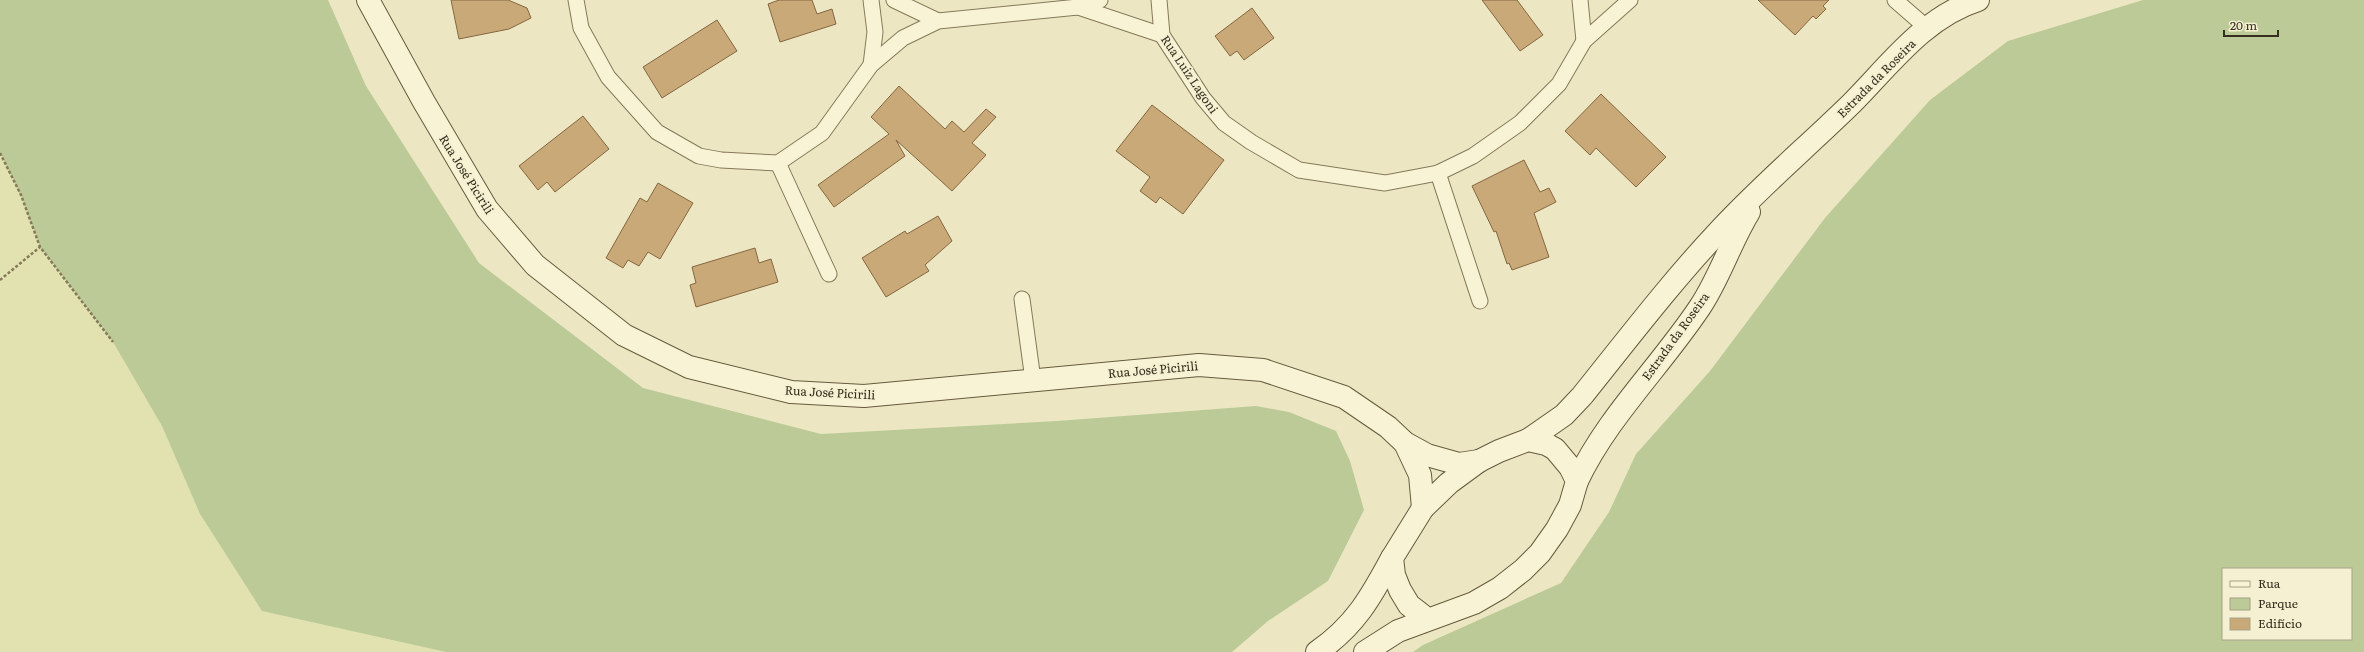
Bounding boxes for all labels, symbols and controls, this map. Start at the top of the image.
scale bar [2224,12,2278,38]
text: 20 m [2230,16,2257,34]
street label: Rua Luiz Lagoni [1157,31,1223,117]
street label: Estrada da Roseira [1833,34,1920,121]
street label: Rua José Picirili [435,131,499,217]
street label: Estrada da Roseira [1637,288,1713,384]
street label: Rua José Picirili [1107,356,1199,382]
street label: Rua José Picirili [784,381,876,403]
legend [2222,568,2352,640]
text: Rua [2258,574,2281,592]
text: Parque [2258,594,2298,612]
text: Edifício [2258,614,2302,632]

